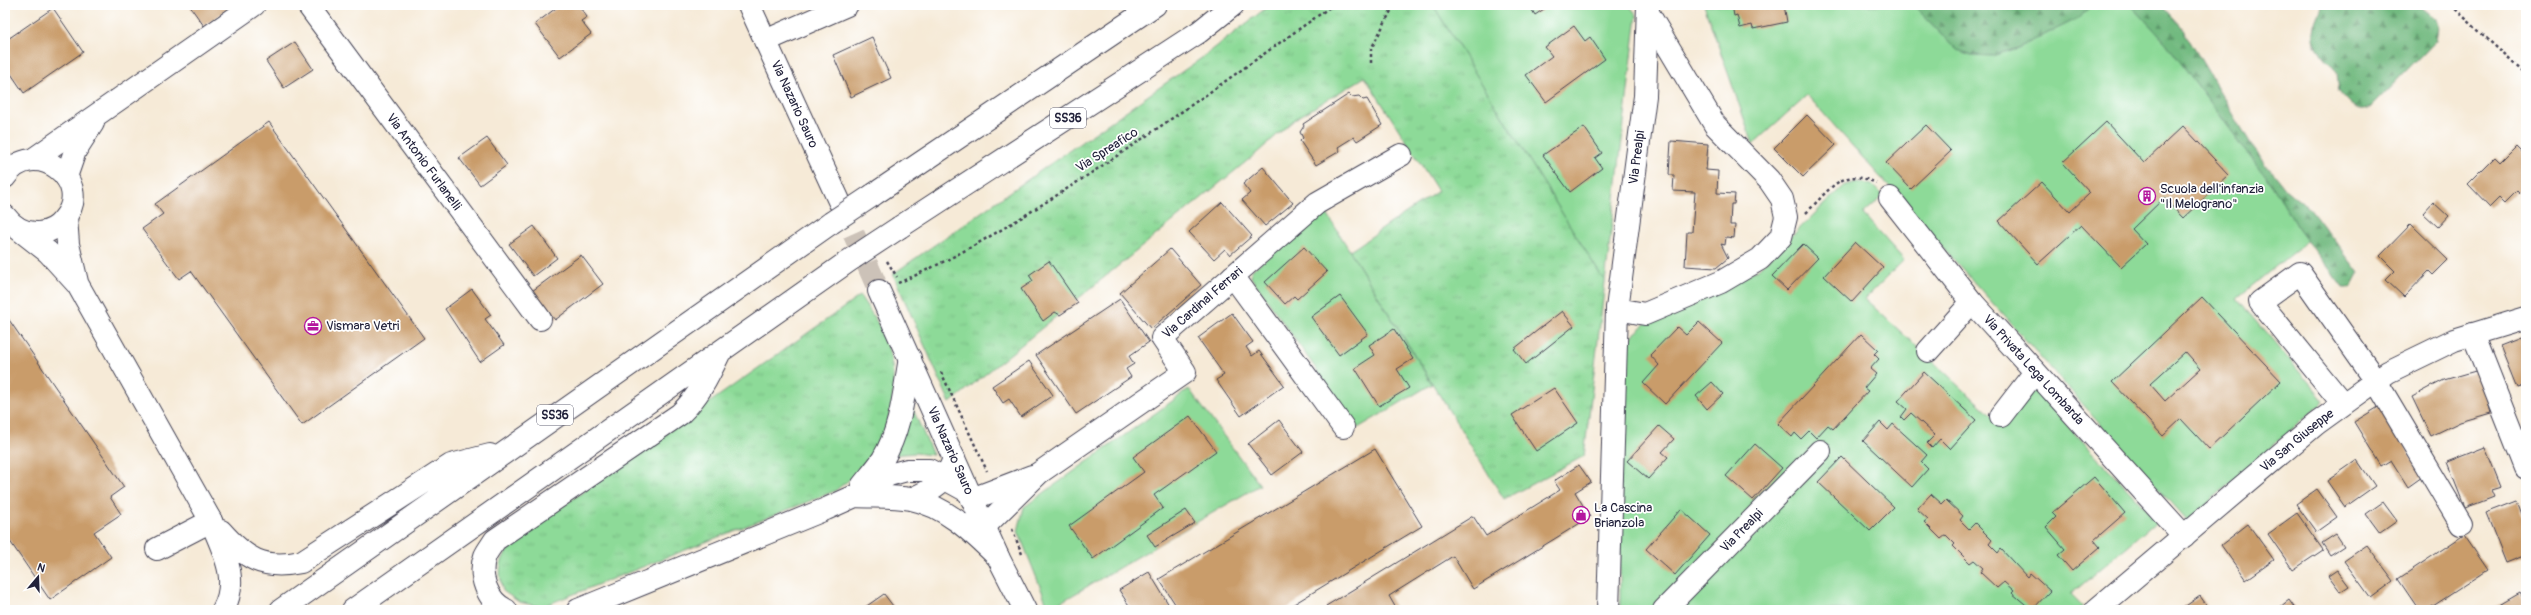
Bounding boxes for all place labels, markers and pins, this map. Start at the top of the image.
place label: Scuola dell'infanzia "Il Melograno" [2160,181,2264,212]
building icon: Scuola dell'infanzia "Il Melograno" [2137,186,2157,206]
office icon: Vismara Vetri [303,316,323,336]
place label: Vismara Vetri [326,318,399,334]
place label: La Cascina Brianzola [1594,500,1652,531]
shop icon: La Cascina Brianzola [1571,505,1591,525]

